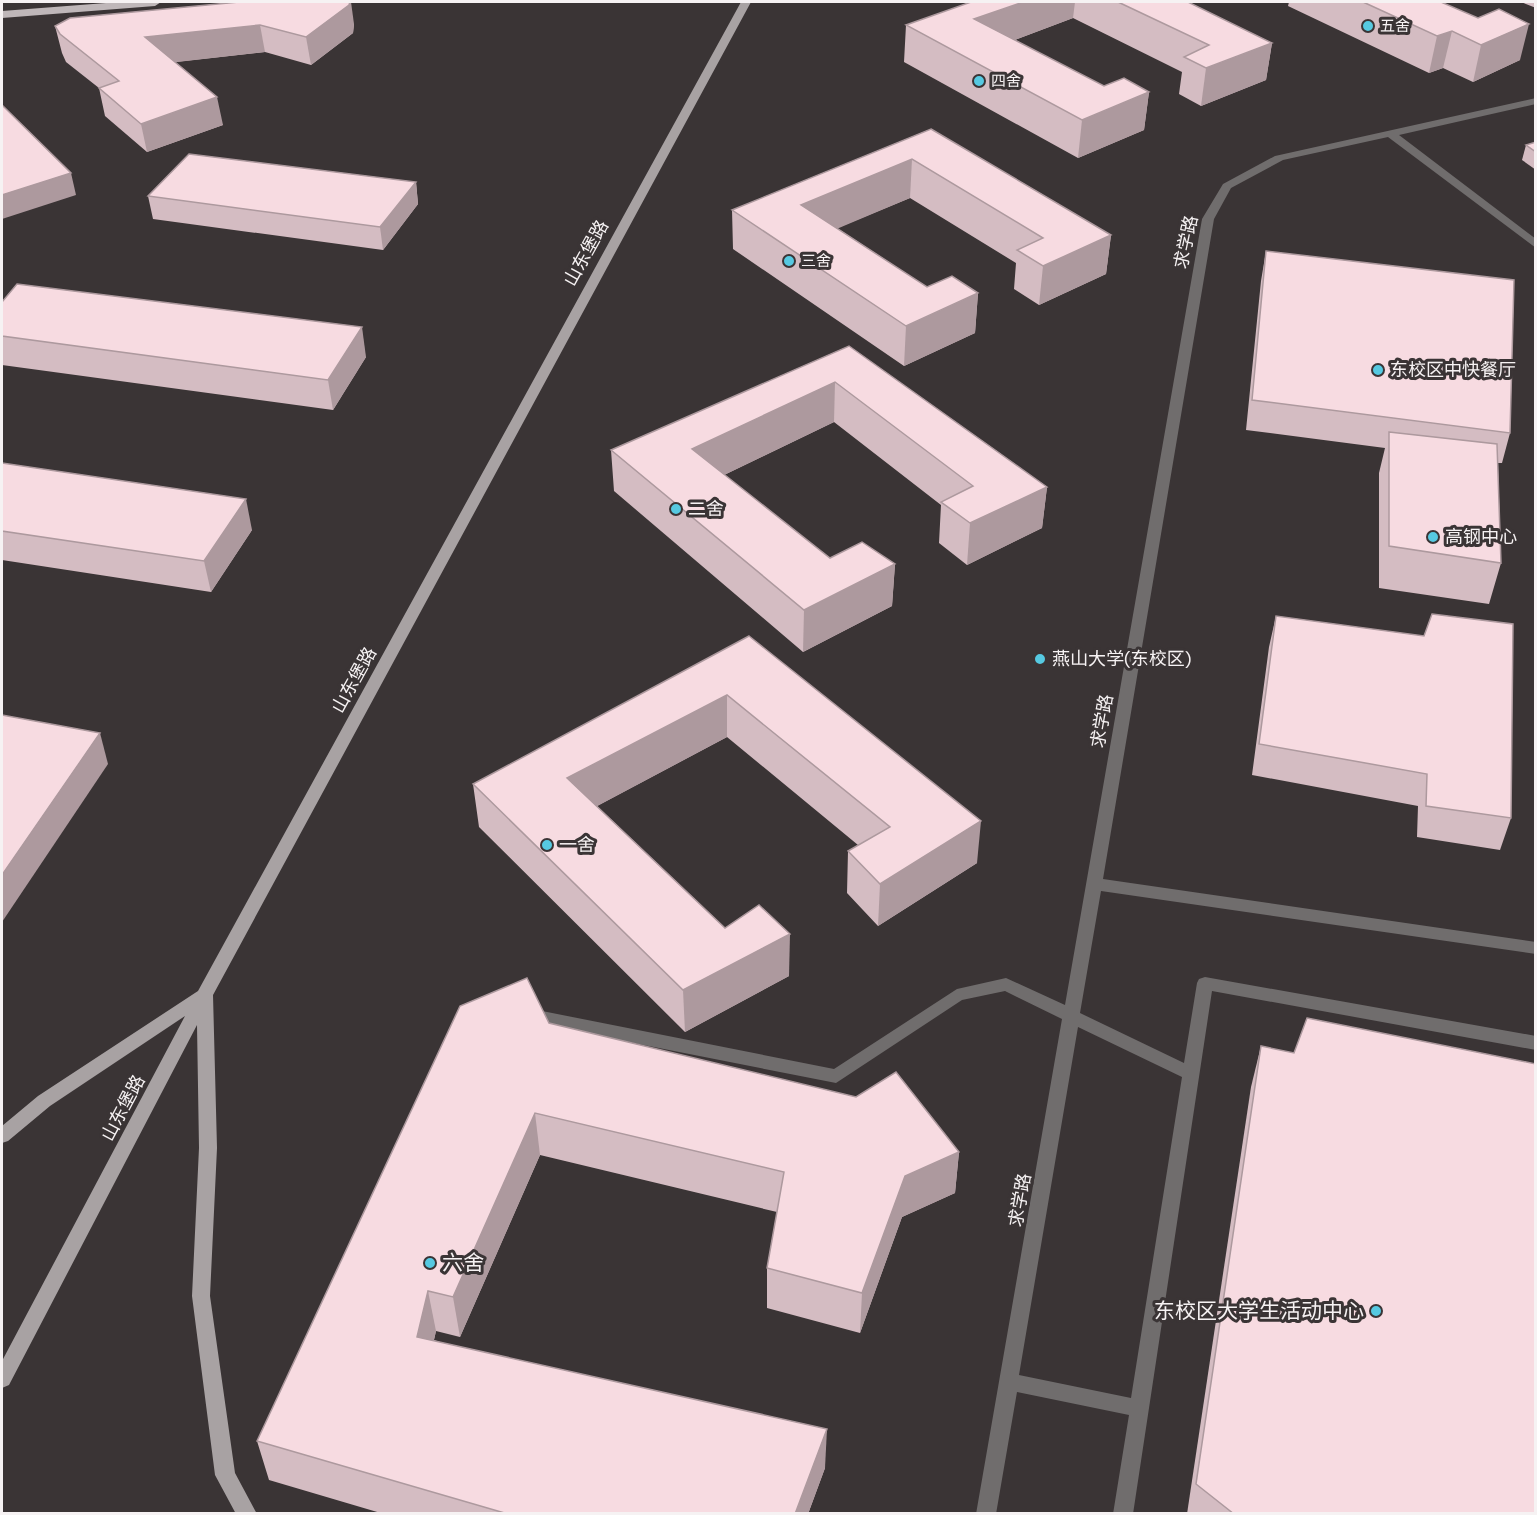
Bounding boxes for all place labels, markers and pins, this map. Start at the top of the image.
place label: 五舍 [1380,16,1410,36]
marker: 五舍 [1361,19,1375,33]
place label: 四舍 [991,71,1021,91]
marker: 四舍 [972,74,986,88]
place label: 三舍 [801,251,831,271]
marker: 三舍 [782,254,796,268]
place label: 东校区中快餐厅 [1390,358,1516,382]
marker: 东校区中快餐厅 [1371,363,1385,377]
place label: 二舍 [688,497,724,521]
marker: 二舍 [669,502,683,516]
place label: 高钢中心 [1445,525,1517,549]
marker: 高钢中心 [1426,530,1440,544]
place label: 燕山大学(东校区) [1052,647,1191,671]
marker: 燕山大学(东校区) [1033,652,1047,666]
place label: 一舍 [559,833,595,857]
marker: 一舍 [540,838,554,852]
place label: 六舍 [442,1249,484,1277]
marker: 六舍 [423,1256,437,1270]
place label: 东校区大学生活动中心 [1154,1297,1364,1325]
marker: 东校区大学生活动中心 [1369,1304,1383,1318]

